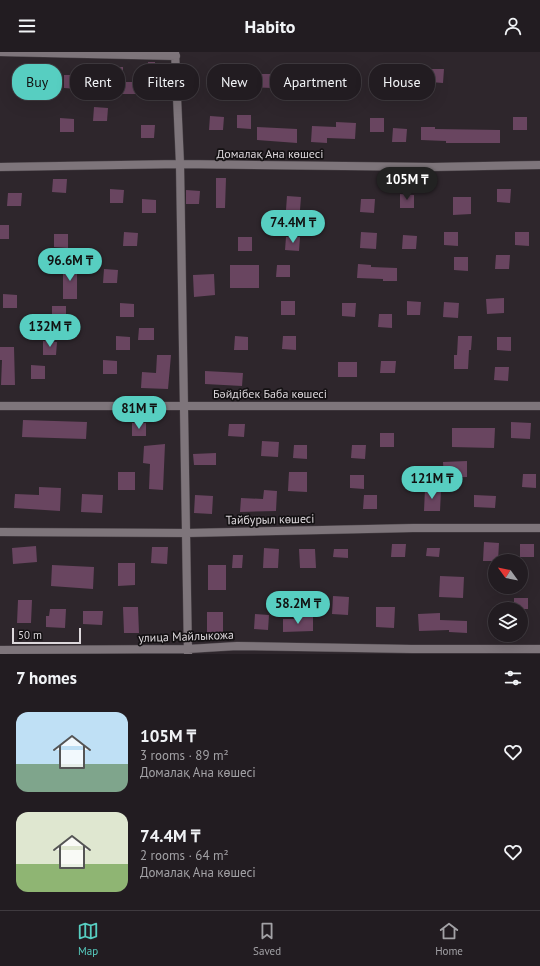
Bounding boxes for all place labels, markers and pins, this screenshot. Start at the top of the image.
pin: 105M ₸ [374,167,440,201]
pin: 74.4M ₸ [256,210,330,244]
pin: 96.6M ₸ [33,248,107,282]
pin: 132M ₸ [17,314,83,348]
pin: 81M ₸ [111,396,167,430]
pin: 121M ₸ [399,466,465,500]
pin: 58.2M ₸ [261,591,335,625]

